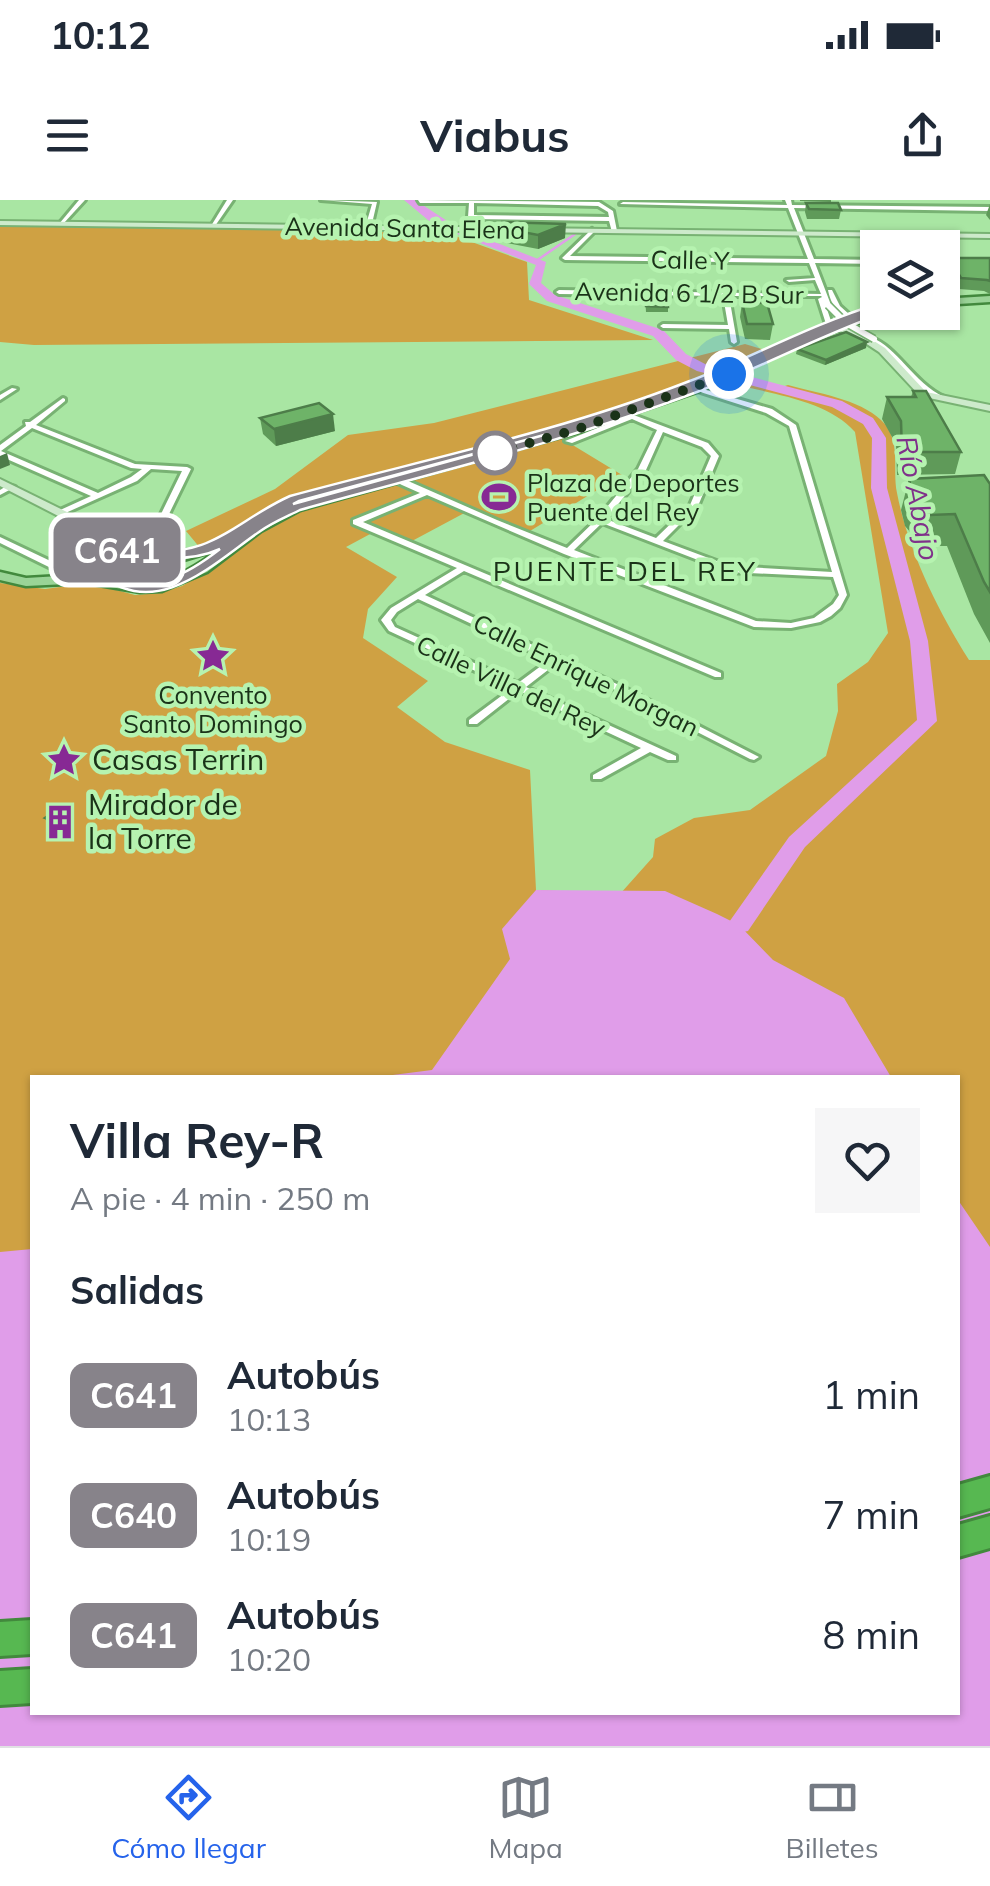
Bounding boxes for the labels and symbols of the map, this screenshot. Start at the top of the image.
street label: Avenida Santa Elena [284,210,526,245]
street label: Calle Y [650,243,731,276]
street label: Avenida 6 1/2 B Sur [574,275,804,310]
your location [704,349,754,399]
unlabelled marker [474,432,516,474]
water label: Río Abajo [889,433,948,563]
place label: Plaza de Deportes Puente del Rey [527,467,740,527]
sports icon: Plaza de Deportes Puente del Rey [480,478,518,516]
line badge: C641 [47,518,187,582]
district label: PUENTE DEL REY [493,553,757,588]
street label: Calle Enrique Morgan [468,606,704,743]
street label: Calle Villa del Rey [412,628,611,743]
place icon: Convento Santo Domingo [194,637,232,675]
place label: Convento Santo Domingo [123,679,303,739]
place label: Casas Terrin [92,740,264,778]
place icon: Casas Terrin [45,741,83,779]
place label: Mirador de la Torre [88,785,238,857]
building icon: Mirador de la Torre [41,803,79,841]

